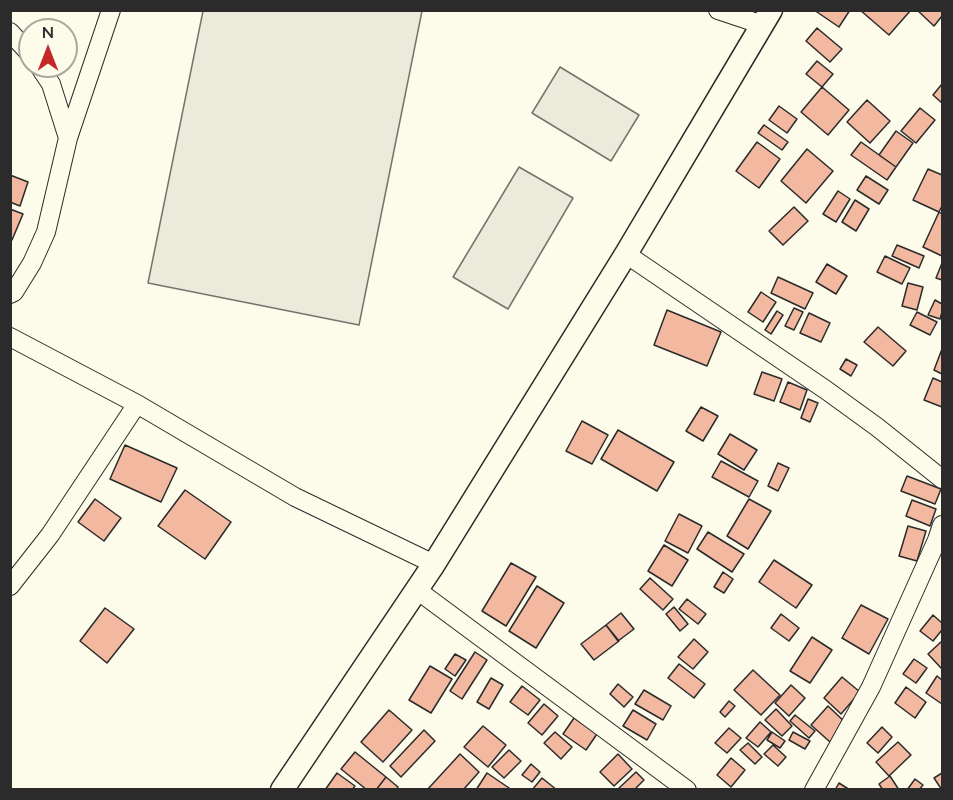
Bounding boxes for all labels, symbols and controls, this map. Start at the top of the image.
north arrow [18,18,78,78]
text: N [42,22,54,41]

